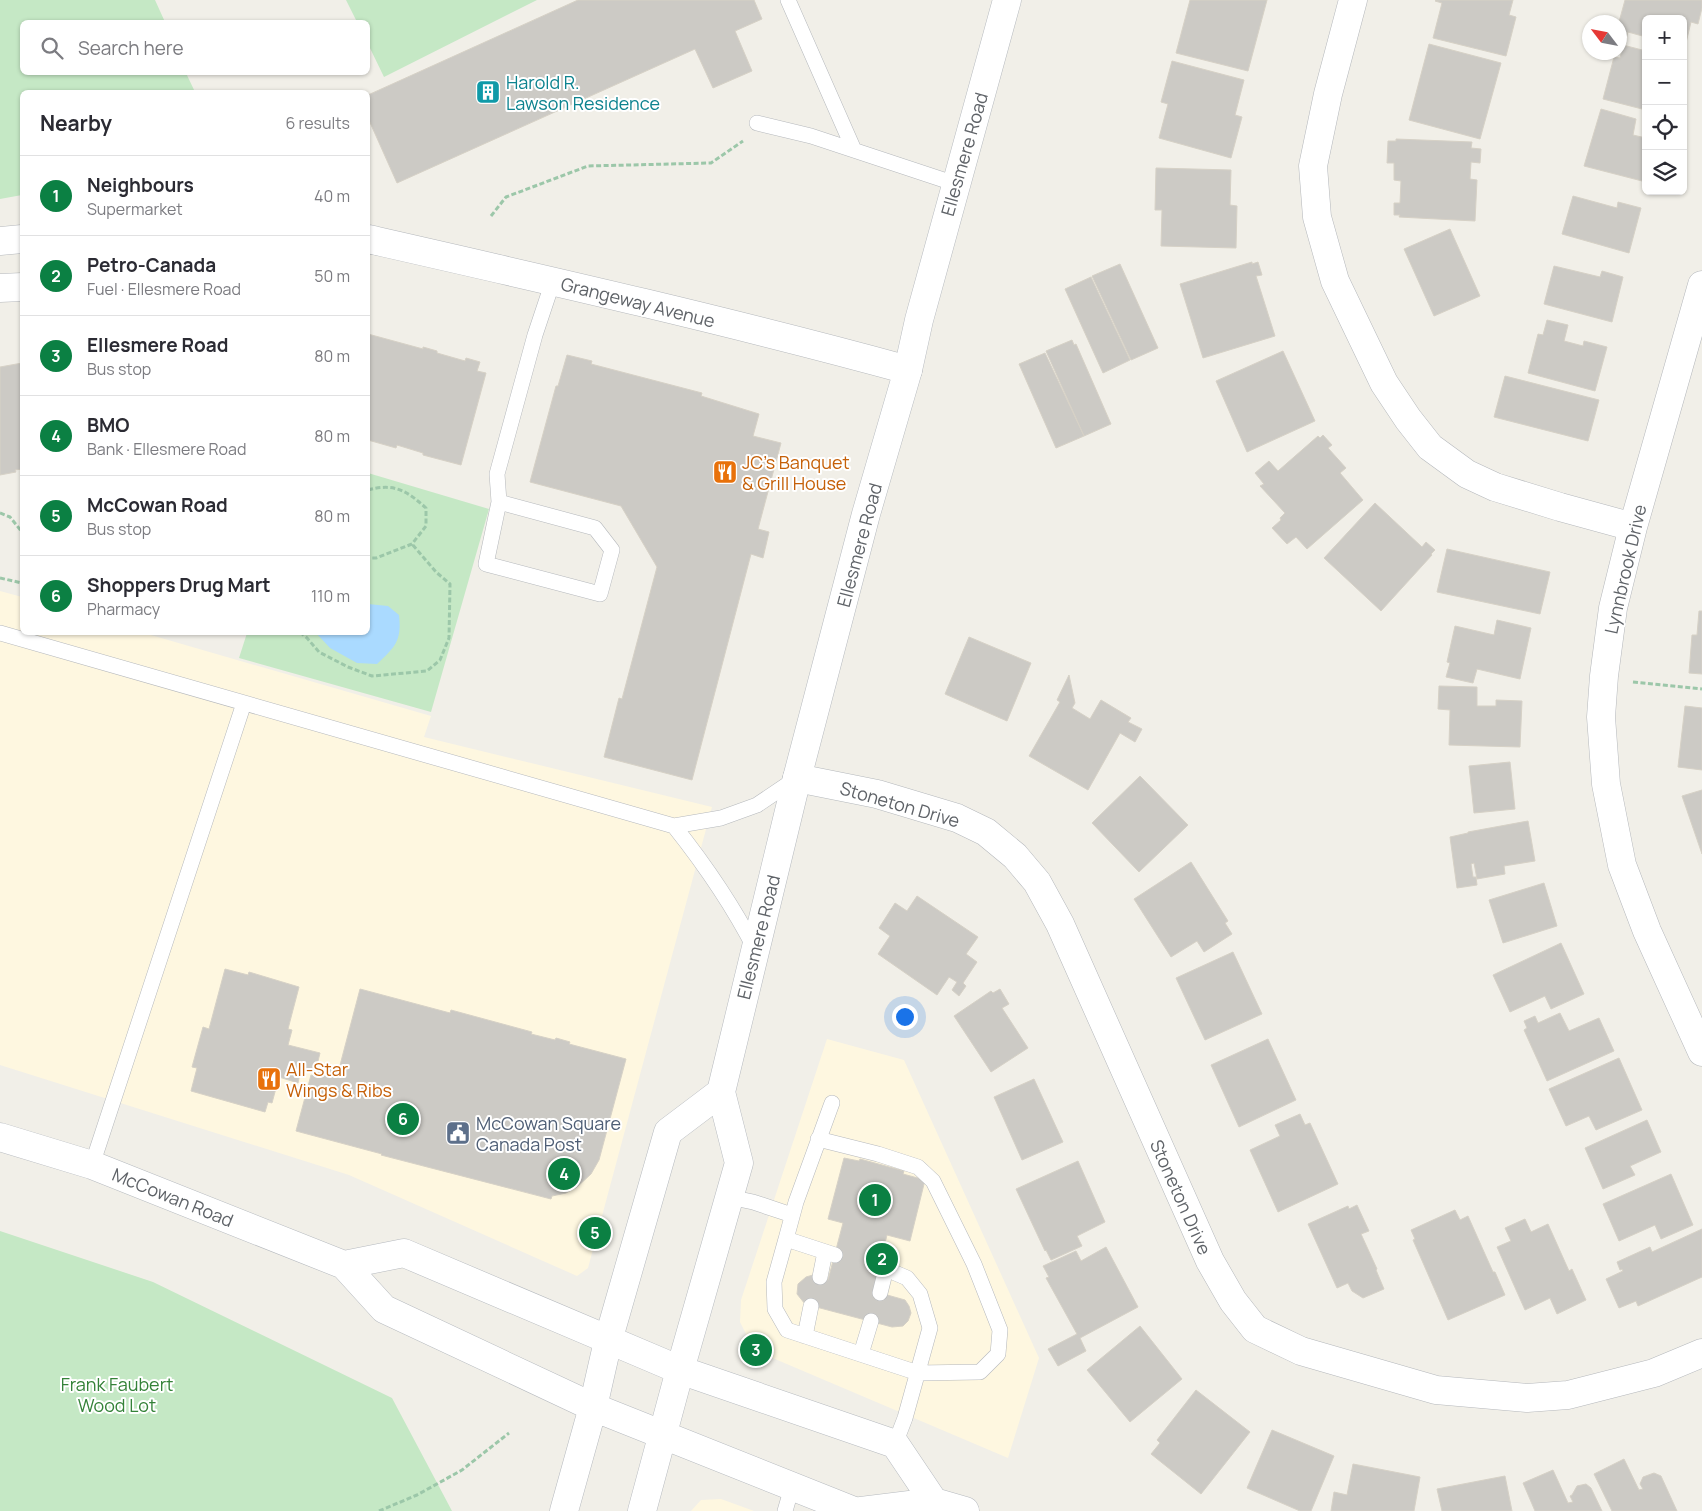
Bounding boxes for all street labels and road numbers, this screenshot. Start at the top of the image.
street label: Ellesmere Road [935,89,993,219]
street label: Grangeway Avenue [559,271,717,333]
street label: Ellesmere Road [831,480,887,610]
street label: Lynnbrook Drive [1598,502,1652,636]
street label: Stoneton Drive [837,775,963,833]
street label: Ellesmere Road [731,872,785,1002]
street label: Stoneton Drive [1145,1136,1217,1258]
street label: McCowan Road [109,1162,237,1232]

